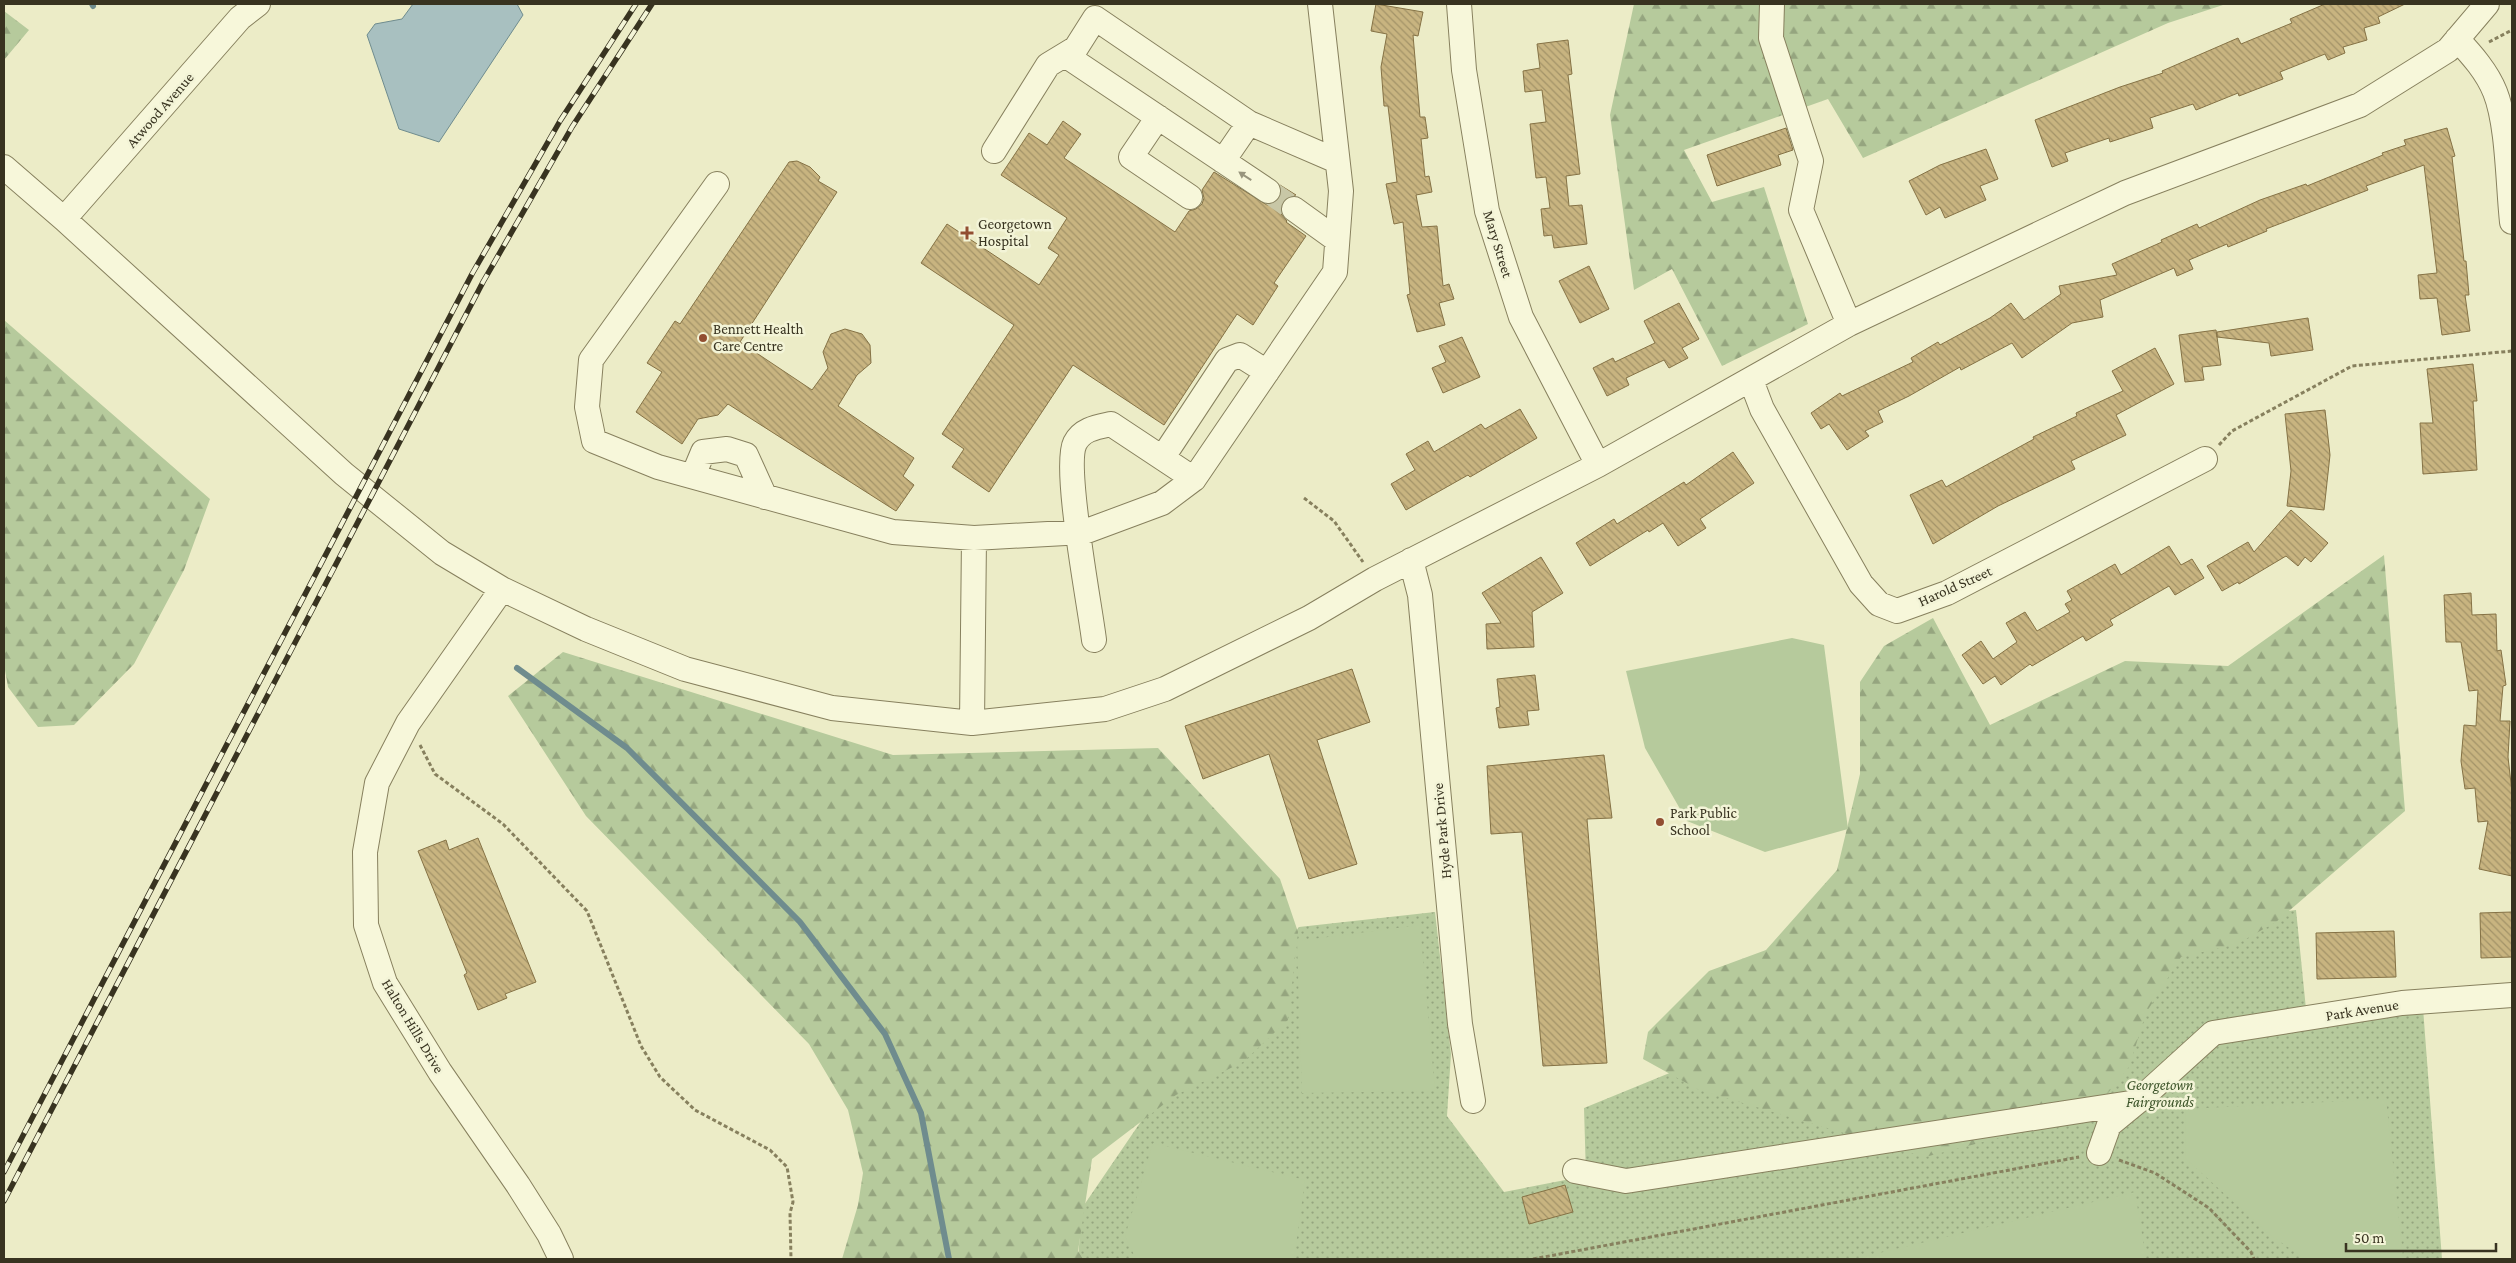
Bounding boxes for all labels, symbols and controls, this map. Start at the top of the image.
street label: Atwood Avenue [123,69,197,151]
one-way arrow [1239,171,1252,181]
street label: Mary Street [1479,208,1516,281]
place label: Georgetown Hospital [978,216,1052,250]
marker: Georgetown Hospital [960,226,974,240]
place label: Bennett Health Care Centre [713,321,804,354]
marker: Bennett Health Care Centre [697,332,709,344]
street label: Harold Street [1916,562,1995,609]
street label: Hyde Park Drive [1430,782,1455,880]
place label: Park Public School [1670,805,1738,838]
marker: Park Public School [1654,816,1666,828]
street label: Halton Hills Drive [379,976,448,1076]
street label: Park Avenue [2324,996,2400,1024]
park label: Georgetown Fairgrounds [2126,1077,2194,1111]
scale bar [2346,1220,2496,1252]
text: 50 m [2354,1230,2384,1246]

